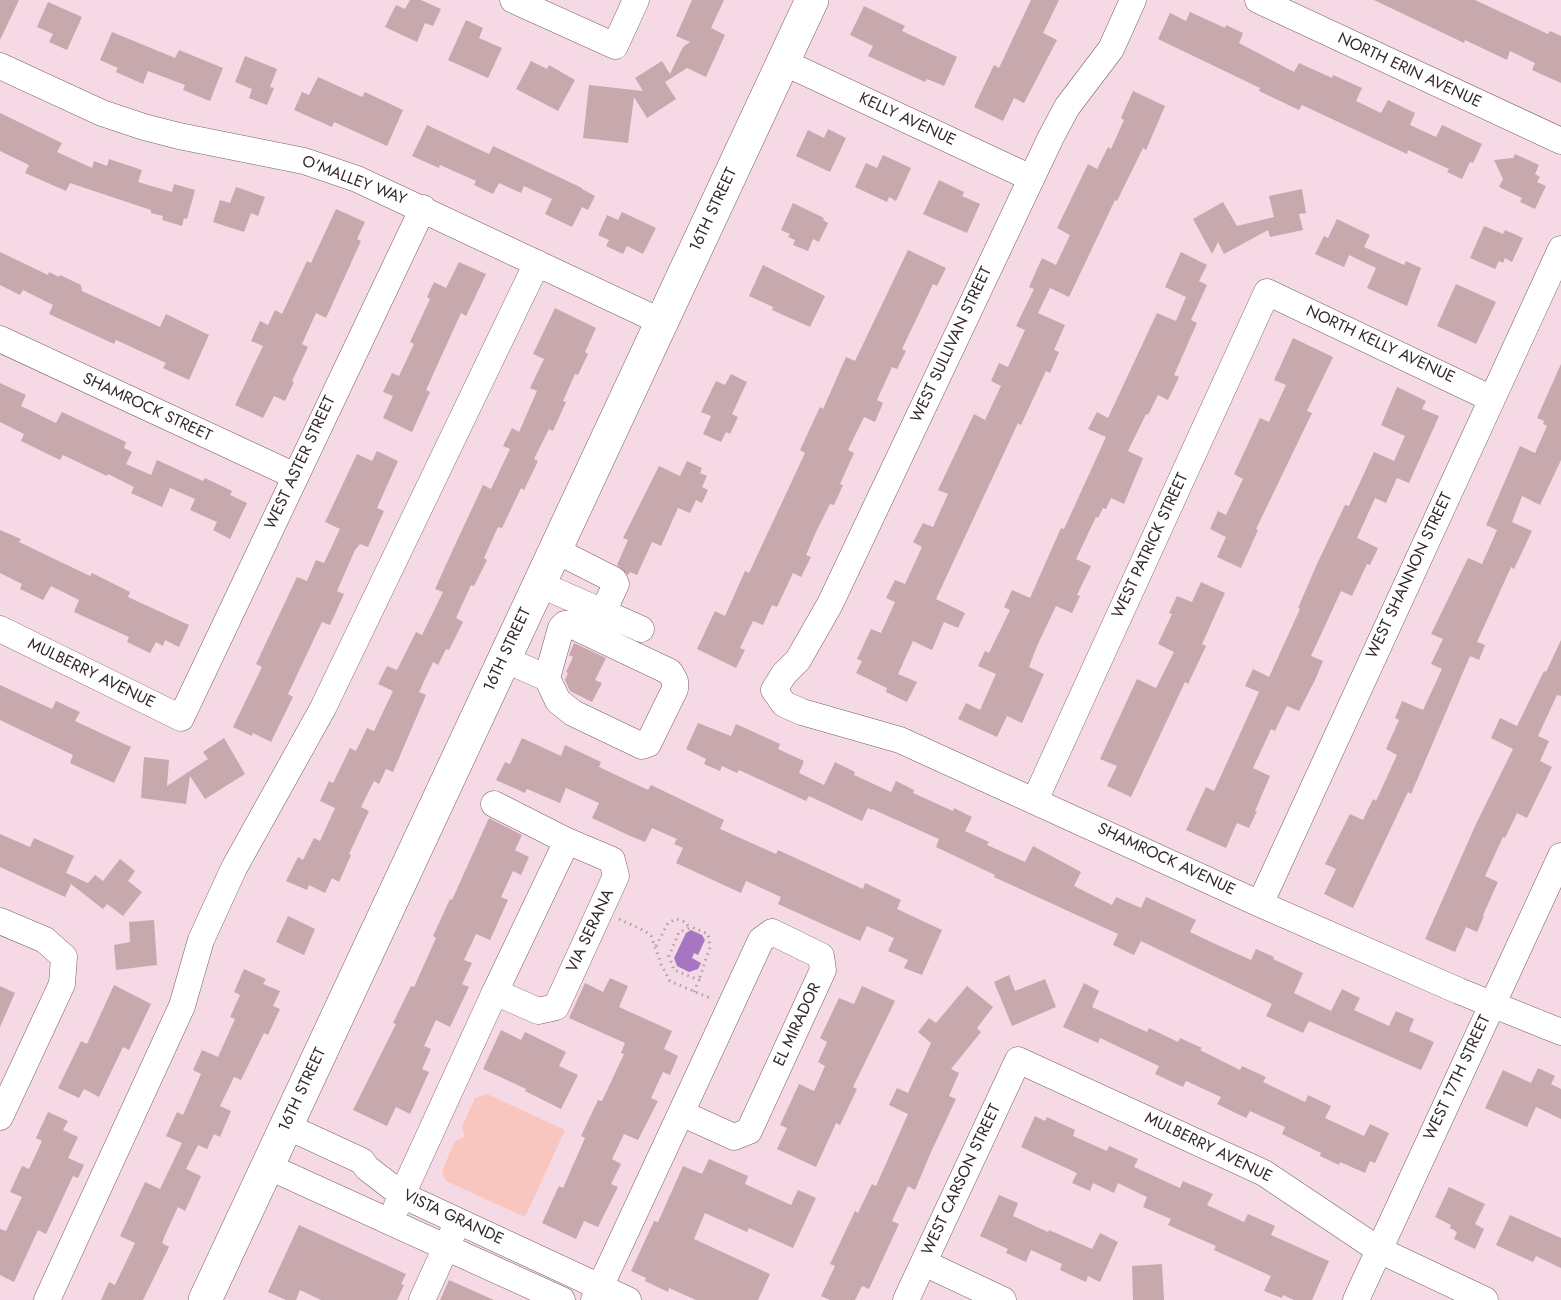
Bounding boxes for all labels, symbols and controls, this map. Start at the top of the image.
street label: NORTH ERIN AVENUE [1334,29,1484,113]
street label: KELLY AVENUE [856,89,958,151]
street label: O'MALLEY WAY [299,152,409,210]
street label: 16TH STREET [686,165,742,255]
street label: WEST SULLIVAN STREET [907,264,997,426]
street label: NORTH KELLY AVENUE [1302,302,1458,388]
street label: SHAMROCK STREET [79,370,215,446]
street label: WEST ASTER STREET [262,393,340,533]
street label: WEST PATRICK STREET [1109,470,1193,622]
street label: WEST SHANNON STREET [1363,490,1457,662]
street label: 16TH STREET [480,605,536,695]
street label: MULBERRY AVENUE [24,635,158,713]
street label: SHAMROCK AVENUE [1094,820,1238,900]
street label: VIA SERANA [563,886,619,976]
street label: EL MIRADOR [770,980,826,1070]
street label: WEST 17TH STREET [1421,1012,1495,1144]
street label: 16TH STREET [275,1045,331,1135]
street label: WEST CARSON STREET [918,1101,1006,1259]
street label: MULBERRY AVENUE [1141,1109,1275,1187]
street label: VISTA GRANDE [400,1186,506,1250]

